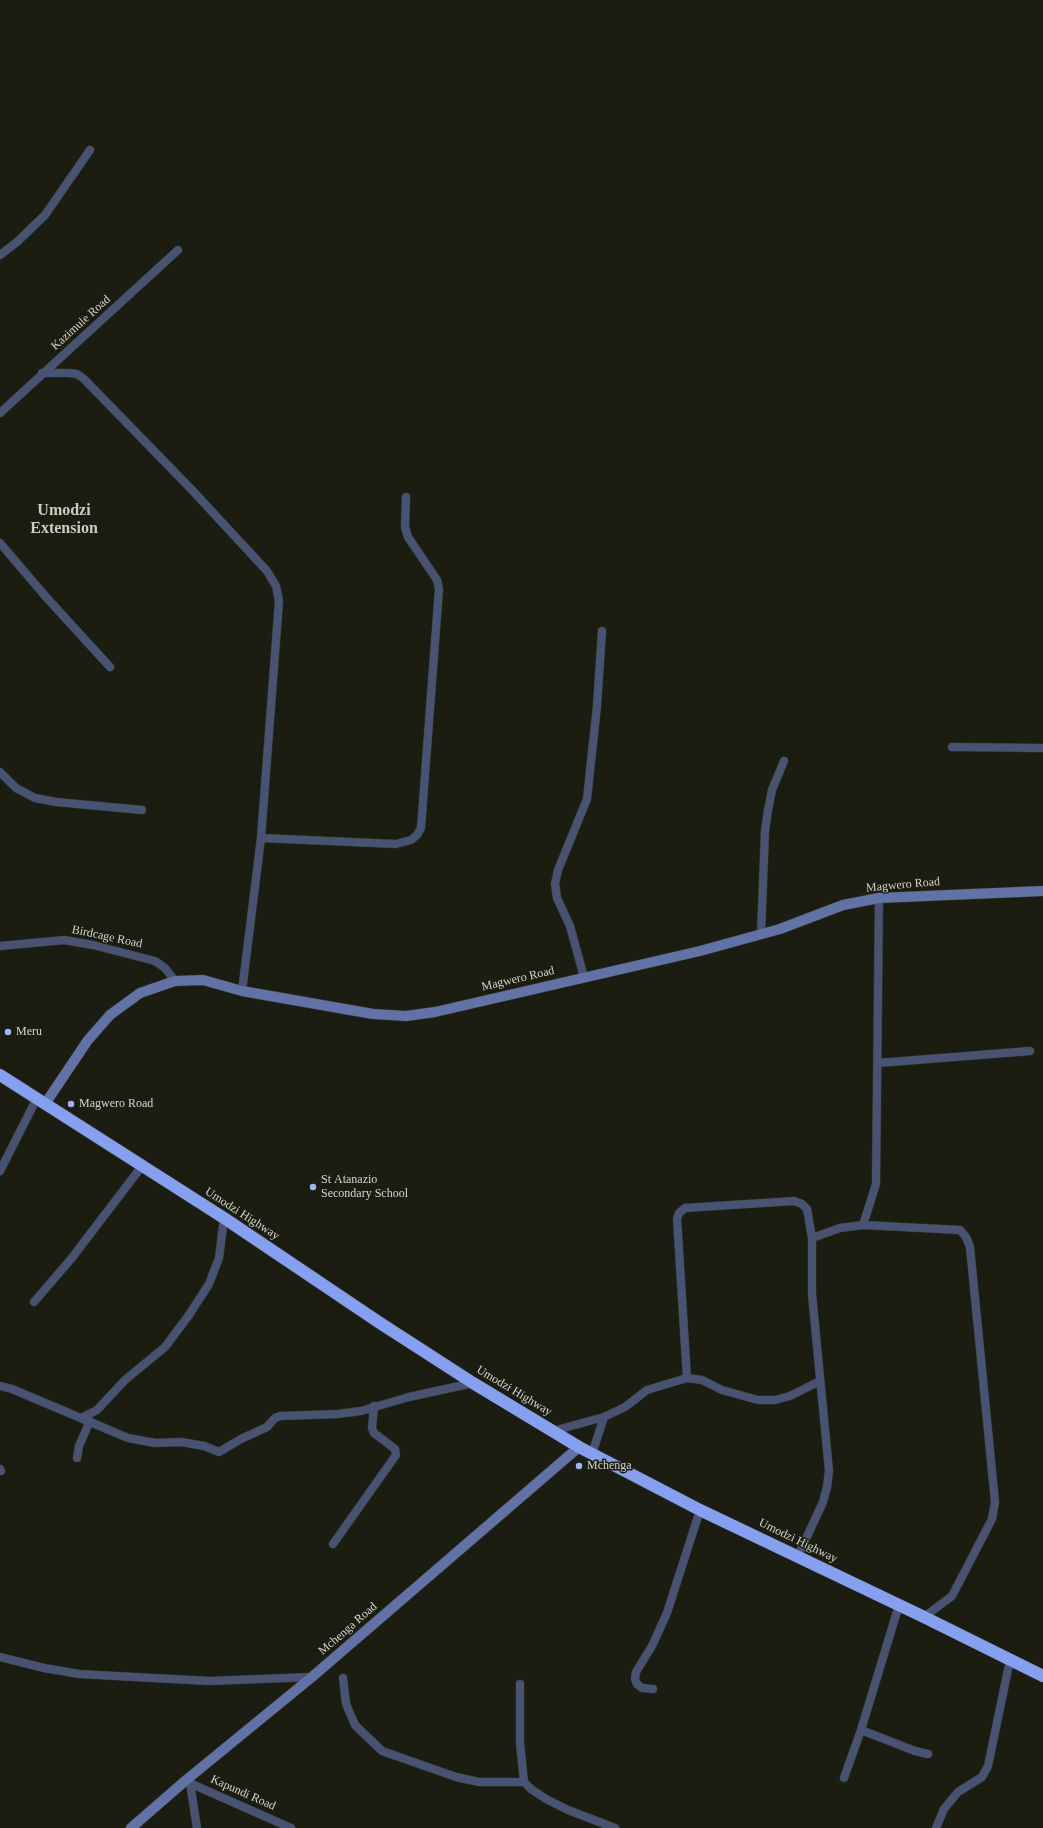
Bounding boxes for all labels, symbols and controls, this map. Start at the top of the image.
street label: Kazimule Road [48,293,114,353]
district label: Umodzi Extension [30,501,98,539]
street label: Magwero Road [865,875,941,895]
street label: Birdcage Road [70,923,144,951]
street label: Magwero Road [480,964,556,994]
place label: Meru [16,1025,42,1039]
marker: Meru [3,1027,13,1037]
place label: Magwero Road [79,1097,153,1111]
marker: Magwero Road [66,1099,76,1109]
place label: St Atanazio Secondary School [321,1173,408,1201]
marker: St Atanazio Secondary School [308,1182,318,1192]
street label: Umodzi Highway [202,1185,282,1243]
street label: Umodzi Highway [474,1363,554,1419]
place label: Mchenga [587,1459,632,1473]
marker: Mchenga [574,1461,584,1471]
street label: Umodzi Highway [756,1516,840,1566]
street label: Mchenga Road [316,1600,380,1658]
street label: Kapundi Road [208,1772,278,1814]

